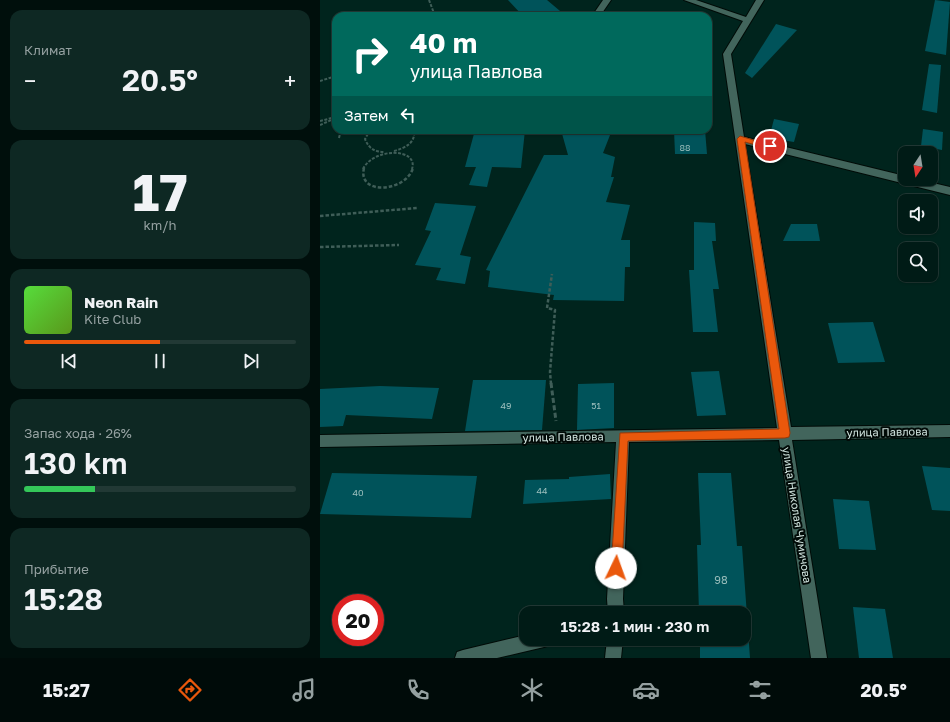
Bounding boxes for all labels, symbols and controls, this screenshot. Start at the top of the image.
text: 40 m [410,26,477,59]
icon: right [344,28,396,80]
text: Климат [24,42,72,58]
text: улица Павлова [410,60,543,82]
text: 20.5° [122,62,198,98]
text: − [24,67,36,94]
text: + [284,67,296,94]
icon: left [397,104,419,126]
text: Затем [344,106,389,124]
pin [753,129,787,163]
icon: arrive [759,135,781,157]
house number: 88 [680,142,690,153]
north arrow [898,146,938,186]
map controls [898,146,938,282]
text: 17 [132,160,188,222]
button: sound [898,194,938,234]
text: km/h [143,217,177,233]
button: search [898,242,938,282]
text: Neon Rain [84,293,158,311]
text: Kite Club [84,311,141,327]
icon: previous [58,350,80,372]
icon: pause [149,350,171,372]
icon: next [240,350,262,372]
house number: 49 [501,400,511,411]
house number: 51 [591,400,601,411]
street label: улица Павлова [846,424,928,439]
text: Запас хода · 26% [24,425,132,441]
street label: улица Павлова [522,429,604,444]
text: 130 km [24,445,127,481]
street label: улица Николая Чумичова [780,446,815,584]
house number: 44 [537,485,548,496]
house number: 40 [352,487,364,498]
position arrow [595,547,637,589]
text: Прибытие [24,561,89,577]
house number: 98 [714,573,728,586]
text: 15:28 [24,581,103,617]
speed limit sign: 20 [332,594,384,646]
text: 15:28 · 1 мин · 230 m [561,617,709,635]
icon: directions [176,676,204,704]
icon: music [290,676,318,704]
icon: phone [404,676,432,704]
icon: climate [518,676,546,704]
icon: car [632,676,660,704]
icon: filters [746,676,774,704]
text: 15:27 [43,679,90,701]
text: 20.5° [860,679,907,701]

